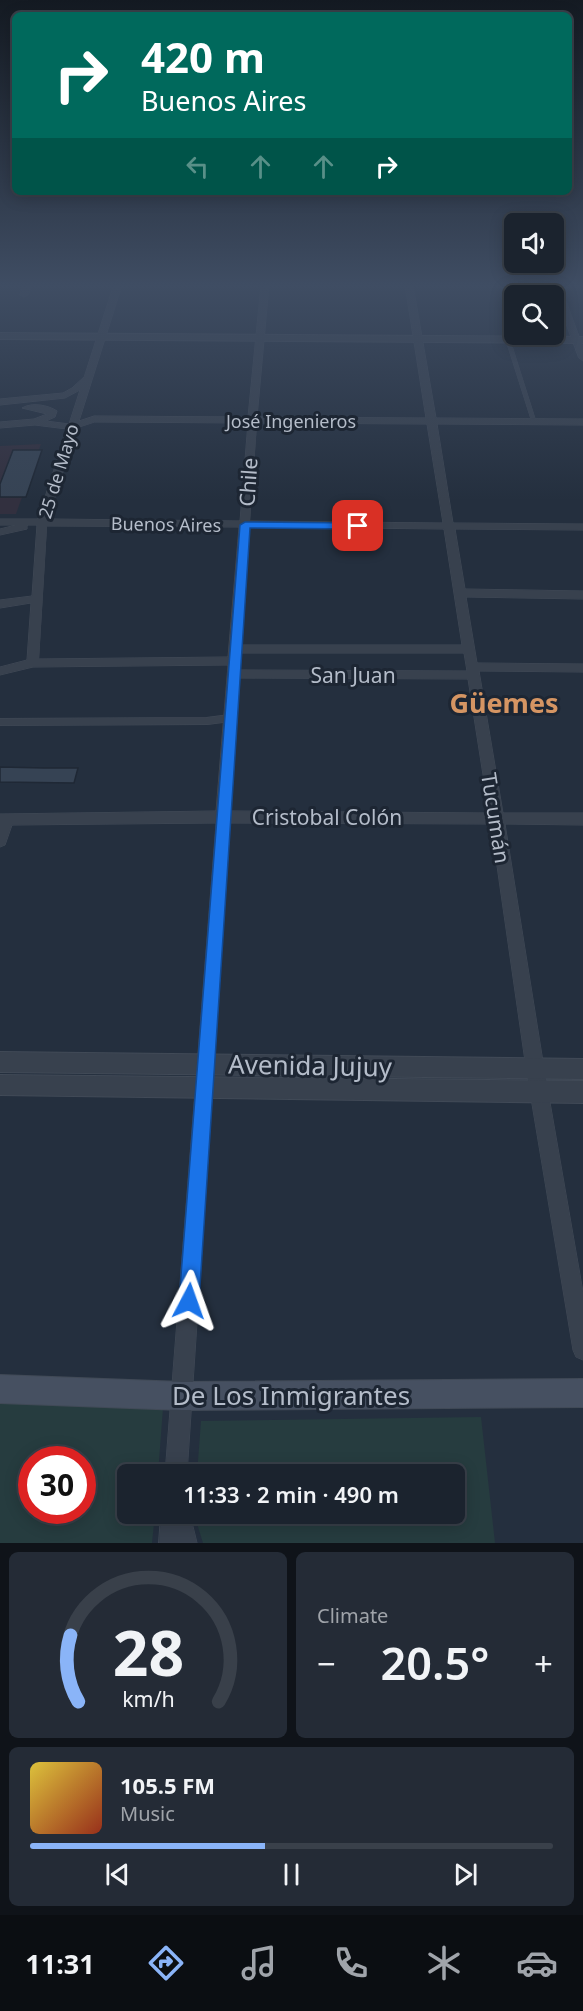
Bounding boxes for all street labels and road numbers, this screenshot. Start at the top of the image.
street label: José Ingenieros [224,409,356,433]
street label: 25 de Mayo [32,421,84,521]
street label: Chile [232,457,264,507]
street label: Buenos Aires [111,511,221,537]
street label: San Juan [310,661,396,689]
street label: Tucumán [475,771,517,865]
street label: Cristobal Colón [252,803,402,831]
street label: Avenida Jujuy [228,1046,393,1084]
street label: De Los Inmigrantes [172,1377,410,1413]

